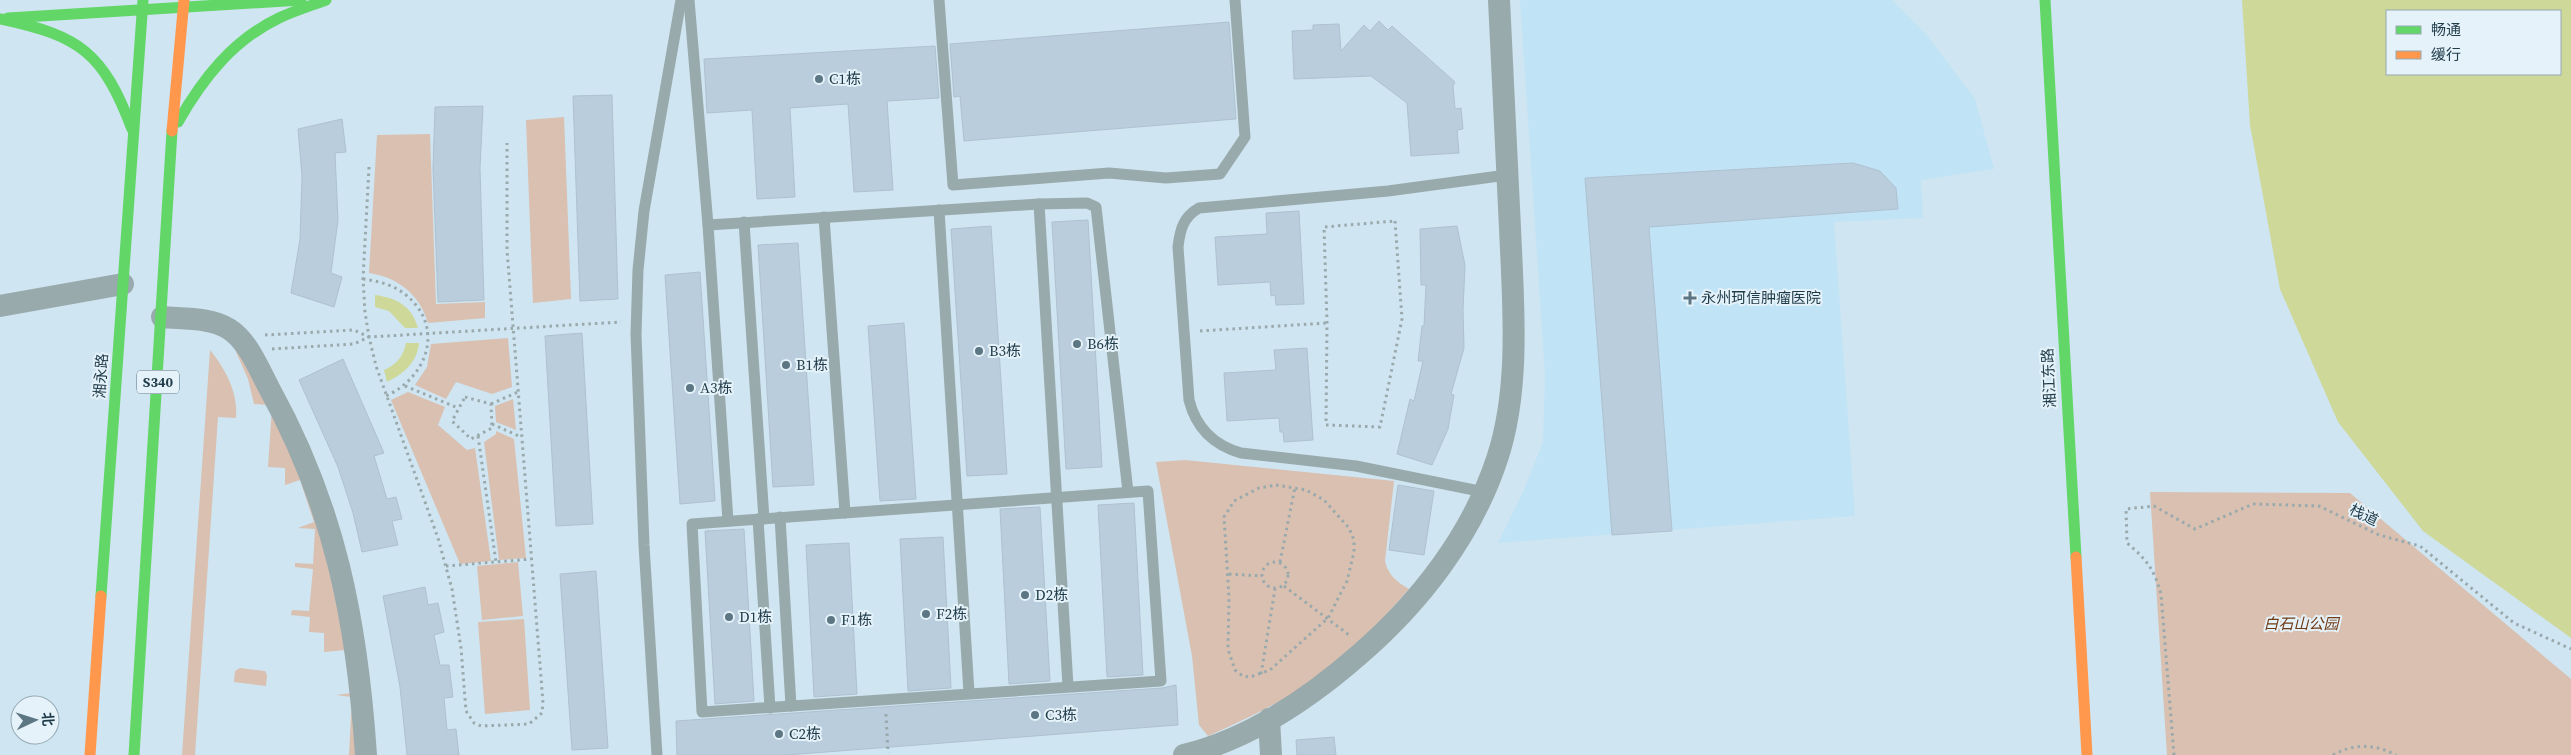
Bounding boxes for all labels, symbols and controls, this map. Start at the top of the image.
legend [2386,10,2561,75]
text: 畅通 [2431,19,2461,40]
text: 缓行 [2431,44,2461,65]
place label: C1栋 [829,68,861,89]
marker: C1栋 [813,73,825,85]
place label: 永州珂信肿瘤医院 [1701,287,1821,308]
marker: 永州珂信肿瘤医院 [1683,291,1697,305]
place label: B6栋 [1087,333,1119,354]
marker: B6栋 [1071,338,1083,350]
place label: B3栋 [989,340,1021,361]
marker: B3栋 [973,345,985,357]
street label: 湘江东路 [2036,348,2061,409]
street label: 湘永路 [88,353,113,399]
place label: B1栋 [796,354,828,375]
marker: B1栋 [780,359,792,371]
road number: S340 [137,371,179,394]
place label: A3栋 [700,377,732,398]
marker: A3栋 [684,382,696,394]
street label: 栈道 [2346,499,2382,531]
place label: D2栋 [1035,584,1068,605]
marker: D2栋 [1019,589,1031,601]
place label: F2栋 [936,603,967,624]
place label: D1栋 [739,606,772,627]
marker: F2栋 [920,608,932,620]
place label: F1栋 [841,609,872,630]
marker: D1栋 [723,611,735,623]
park label: 白石山公园 [2263,613,2340,634]
marker: F1栋 [825,614,837,626]
north arrow [10,695,60,745]
place label: C3栋 [1045,704,1077,725]
marker: C3栋 [1029,709,1041,721]
text: 北 [38,711,58,727]
place label: C2栋 [789,723,821,744]
marker: C2栋 [773,728,785,740]

